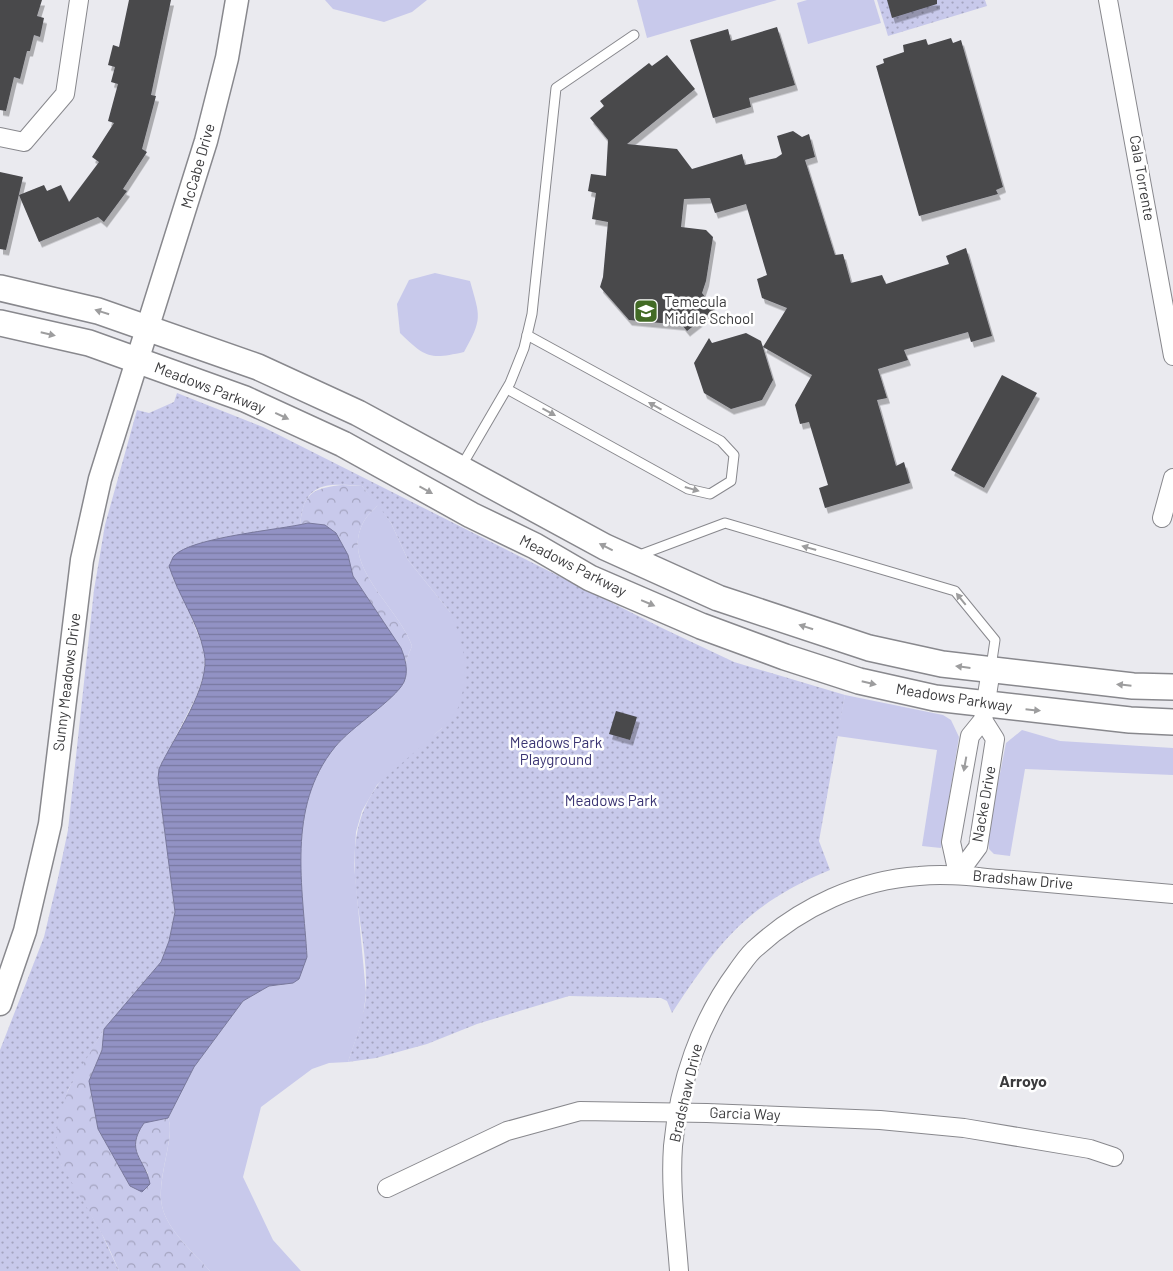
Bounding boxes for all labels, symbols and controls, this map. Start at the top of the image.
street label: McCabe Drive [176,121,218,210]
street label: Cala Torrente [1127,134,1159,222]
place label: Temecula Middle School [664,292,754,327]
school or university icon: Temecula Middle School [633,298,659,324]
one-way arrow [94,308,109,316]
one-way arrow [40,330,55,338]
street label: Meadows Parkway [152,358,269,417]
one-way arrow [648,402,663,410]
one-way arrow [543,408,556,417]
one-way arrow [274,411,289,420]
one-way arrow [419,486,433,494]
one-way arrow [685,486,700,494]
street label: Meadows Parkway [517,530,630,600]
one-way arrow [599,543,614,551]
one-way arrow [801,544,816,552]
one-way arrow [956,592,967,605]
one-way arrow [641,600,656,608]
street label: Sunny Meadows Drive [49,612,83,752]
one-way arrow [798,623,813,630]
one-way arrow [955,663,971,671]
street label: Meadows Parkway [895,679,1014,715]
one-way arrow [861,680,877,688]
one-way arrow [1116,681,1132,689]
one-way arrow [1026,706,1042,714]
park label: Meadows Park Playground [510,733,603,768]
one-way arrow [961,756,969,772]
street label: Nacke Drive [967,764,999,843]
park label: Meadows Park [565,791,658,809]
street label: Bradshaw Drive [972,866,1074,892]
street label: Bradshaw Drive [665,1042,705,1144]
district label: Arroyo [999,1071,1047,1090]
street label: Garcia Way [709,1103,781,1123]

